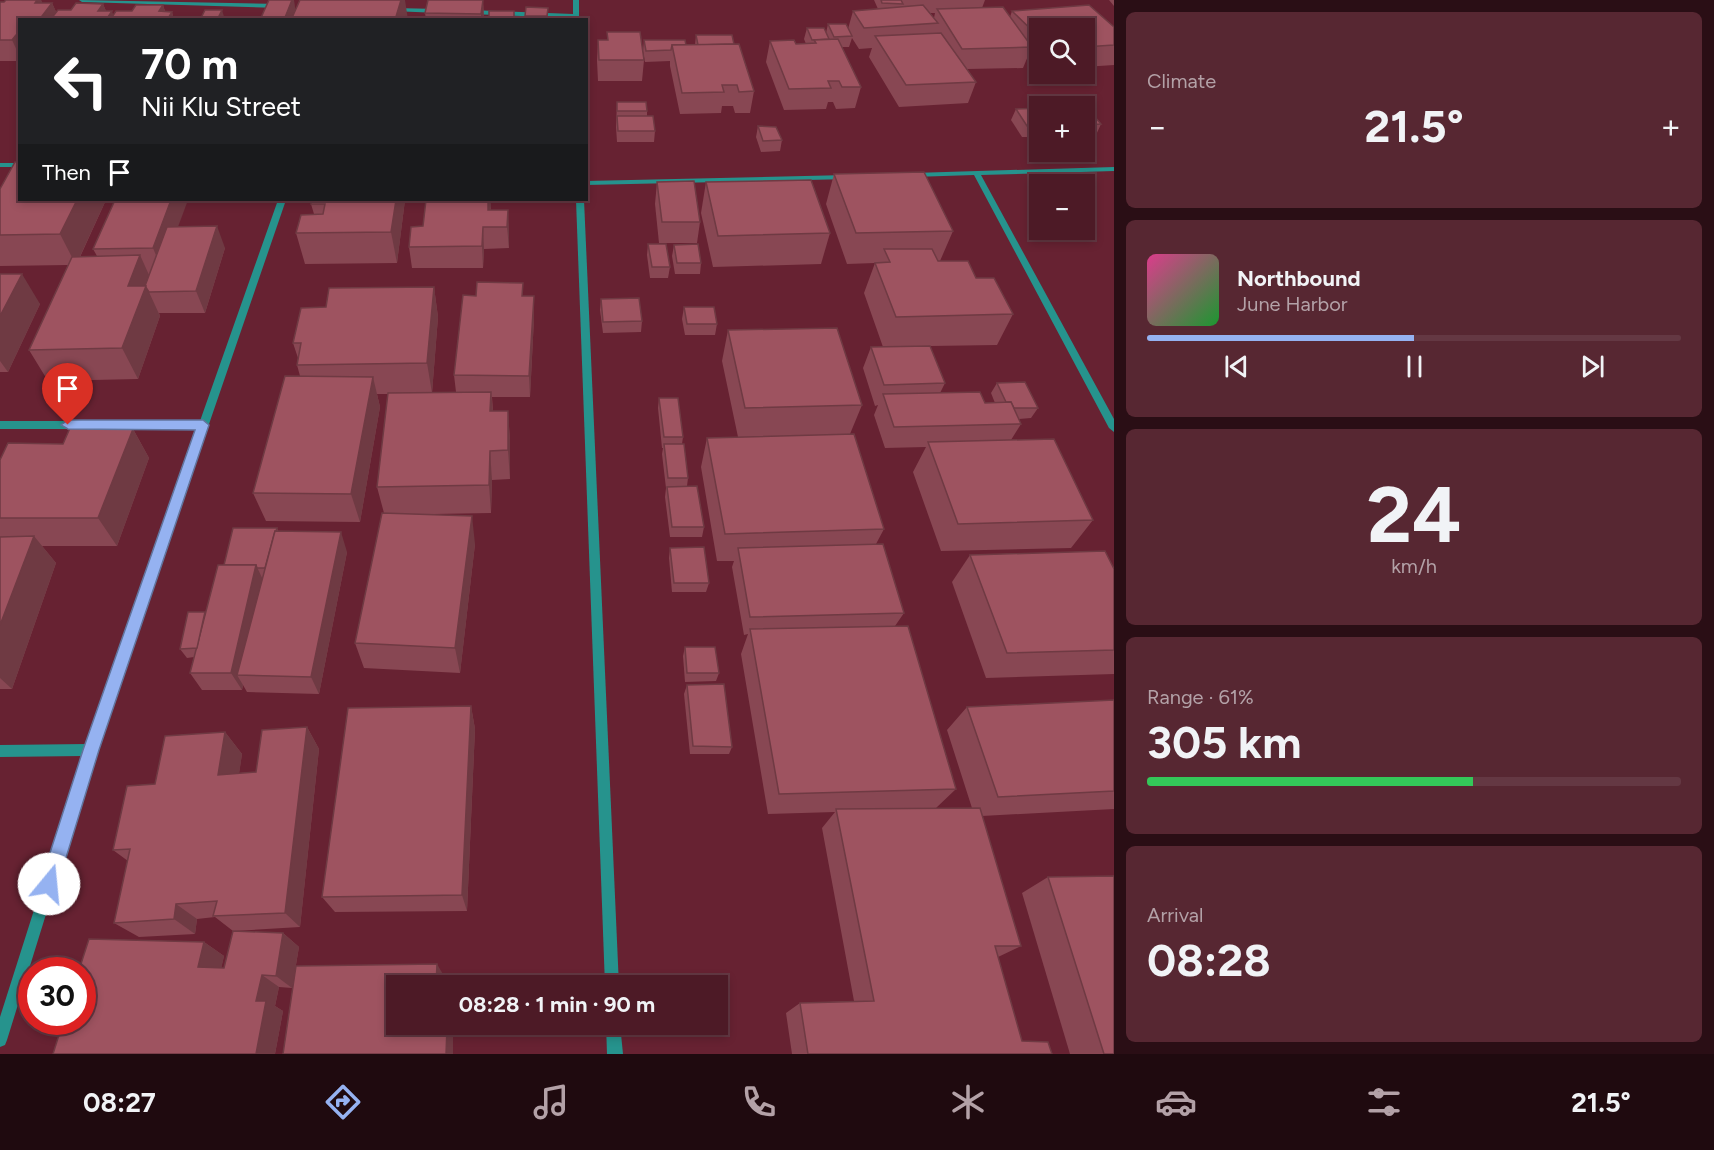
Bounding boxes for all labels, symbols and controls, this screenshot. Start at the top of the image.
map controls [1029,18,1095,240]
button: search [1029,18,1095,84]
text: 70 m [141,39,238,90]
icon: left [42,42,120,120]
text: Climate [1147,69,1216,93]
text: Nii Klu Street [141,90,301,123]
button: + [1029,96,1095,162]
text: 21.5° [1364,99,1464,153]
text: − [1147,107,1168,146]
text: + [1660,107,1681,146]
icon: arrive [103,156,136,189]
text: Then [42,159,91,186]
button: − [1029,174,1095,240]
text: Northbound [1237,265,1361,292]
text: June Harbor [1237,292,1348,316]
icon: previous [1220,350,1253,383]
icon: pause [1398,350,1431,383]
icon: next [1576,350,1609,383]
pin [42,363,93,425]
icon: arrive [51,372,84,405]
text: 24 [1367,468,1461,562]
text: km/h [1391,554,1437,578]
text: Range · 61% [1147,685,1254,709]
text: 305 km [1147,715,1302,769]
position arrow [17,852,81,916]
text: Arrival [1147,903,1203,927]
text: 08:28 [1147,933,1271,987]
speed limit sign: 30 [18,957,96,1035]
text: 08:28 · 1 min · 90 m [459,991,655,1018]
icon: directions [322,1081,364,1123]
icon: music [530,1081,572,1123]
icon: phone [738,1081,780,1123]
icon: climate [947,1081,989,1123]
icon: car [1155,1081,1197,1123]
icon: filters [1363,1081,1405,1123]
text: 08:27 [83,1086,156,1119]
text: 21.5° [1571,1086,1631,1119]

